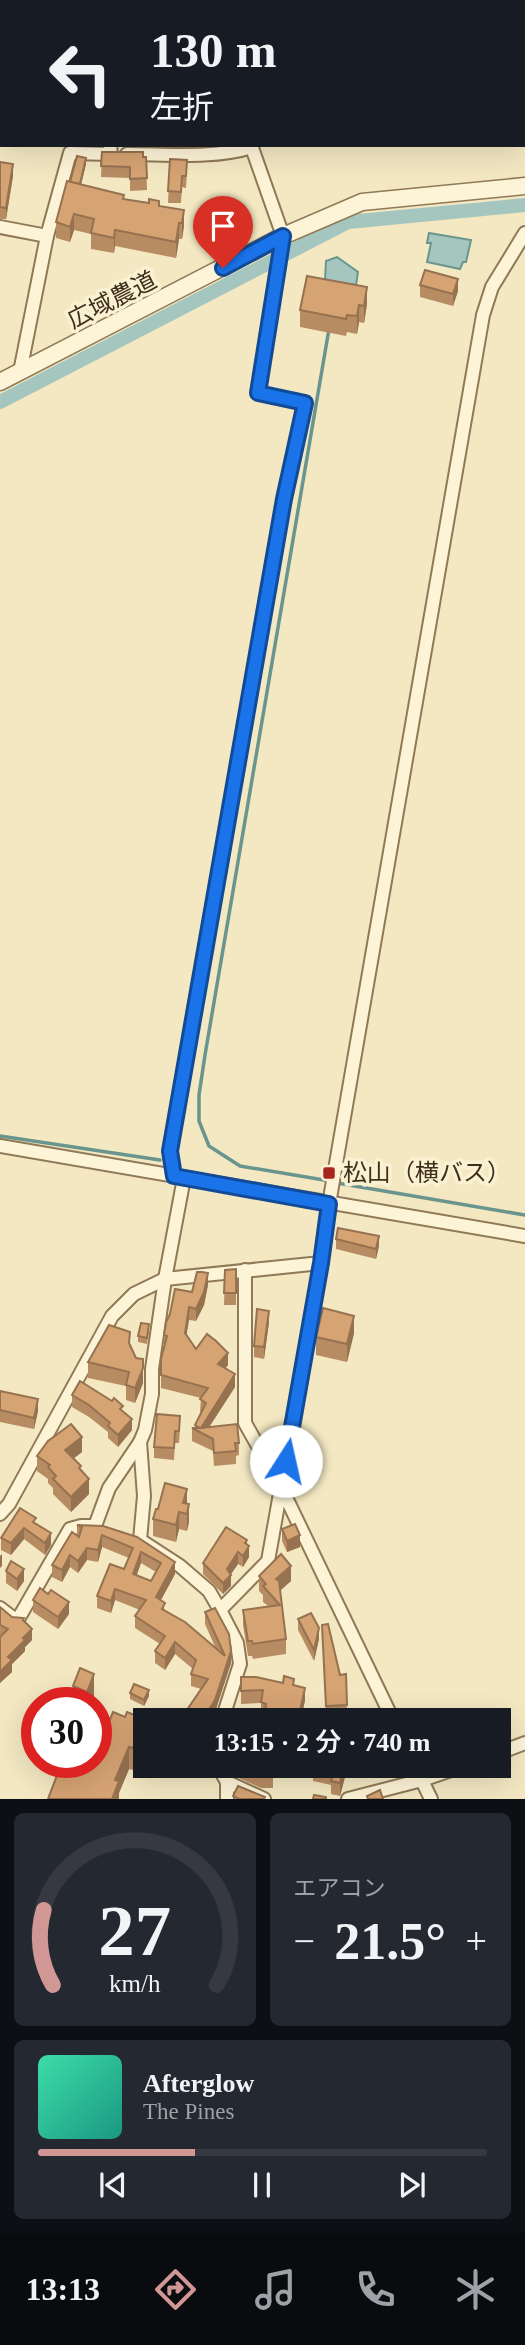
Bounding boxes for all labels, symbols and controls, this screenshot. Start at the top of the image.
text: 130 m [150,23,277,78]
icon: left [35,28,126,119]
text: 左折 [150,89,214,125]
pin [193,196,253,268]
icon: arrive [204,207,242,245]
street label: 広域農道 [63,267,161,333]
place label: 松山（横バス） [343,1160,511,1186]
marker: 松山（横バス） [321,1165,337,1181]
position arrow [249,1424,323,1498]
speed limit sign: 30 [21,1687,112,1778]
text: 13:15 · 2 分 · 740 m [214,1728,430,1757]
text: エアコン [294,1876,386,1901]
text: 27 [98,1891,171,1972]
text: 21.5° [334,1913,446,1970]
text: − [294,1920,315,1962]
text: + [466,1920,487,1962]
text: km/h [109,1970,161,1997]
text: Afterglow [143,2069,254,2098]
text: The Pines [143,2099,234,2124]
icon: previous [94,2166,132,2204]
icon: pause [243,2166,281,2204]
icon: next [393,2166,431,2204]
icon: directions [151,2265,200,2314]
icon: music [251,2265,300,2314]
icon: phone [351,2265,400,2314]
icon: climate [451,2265,500,2314]
text: 13:13 [25,2271,100,2307]

